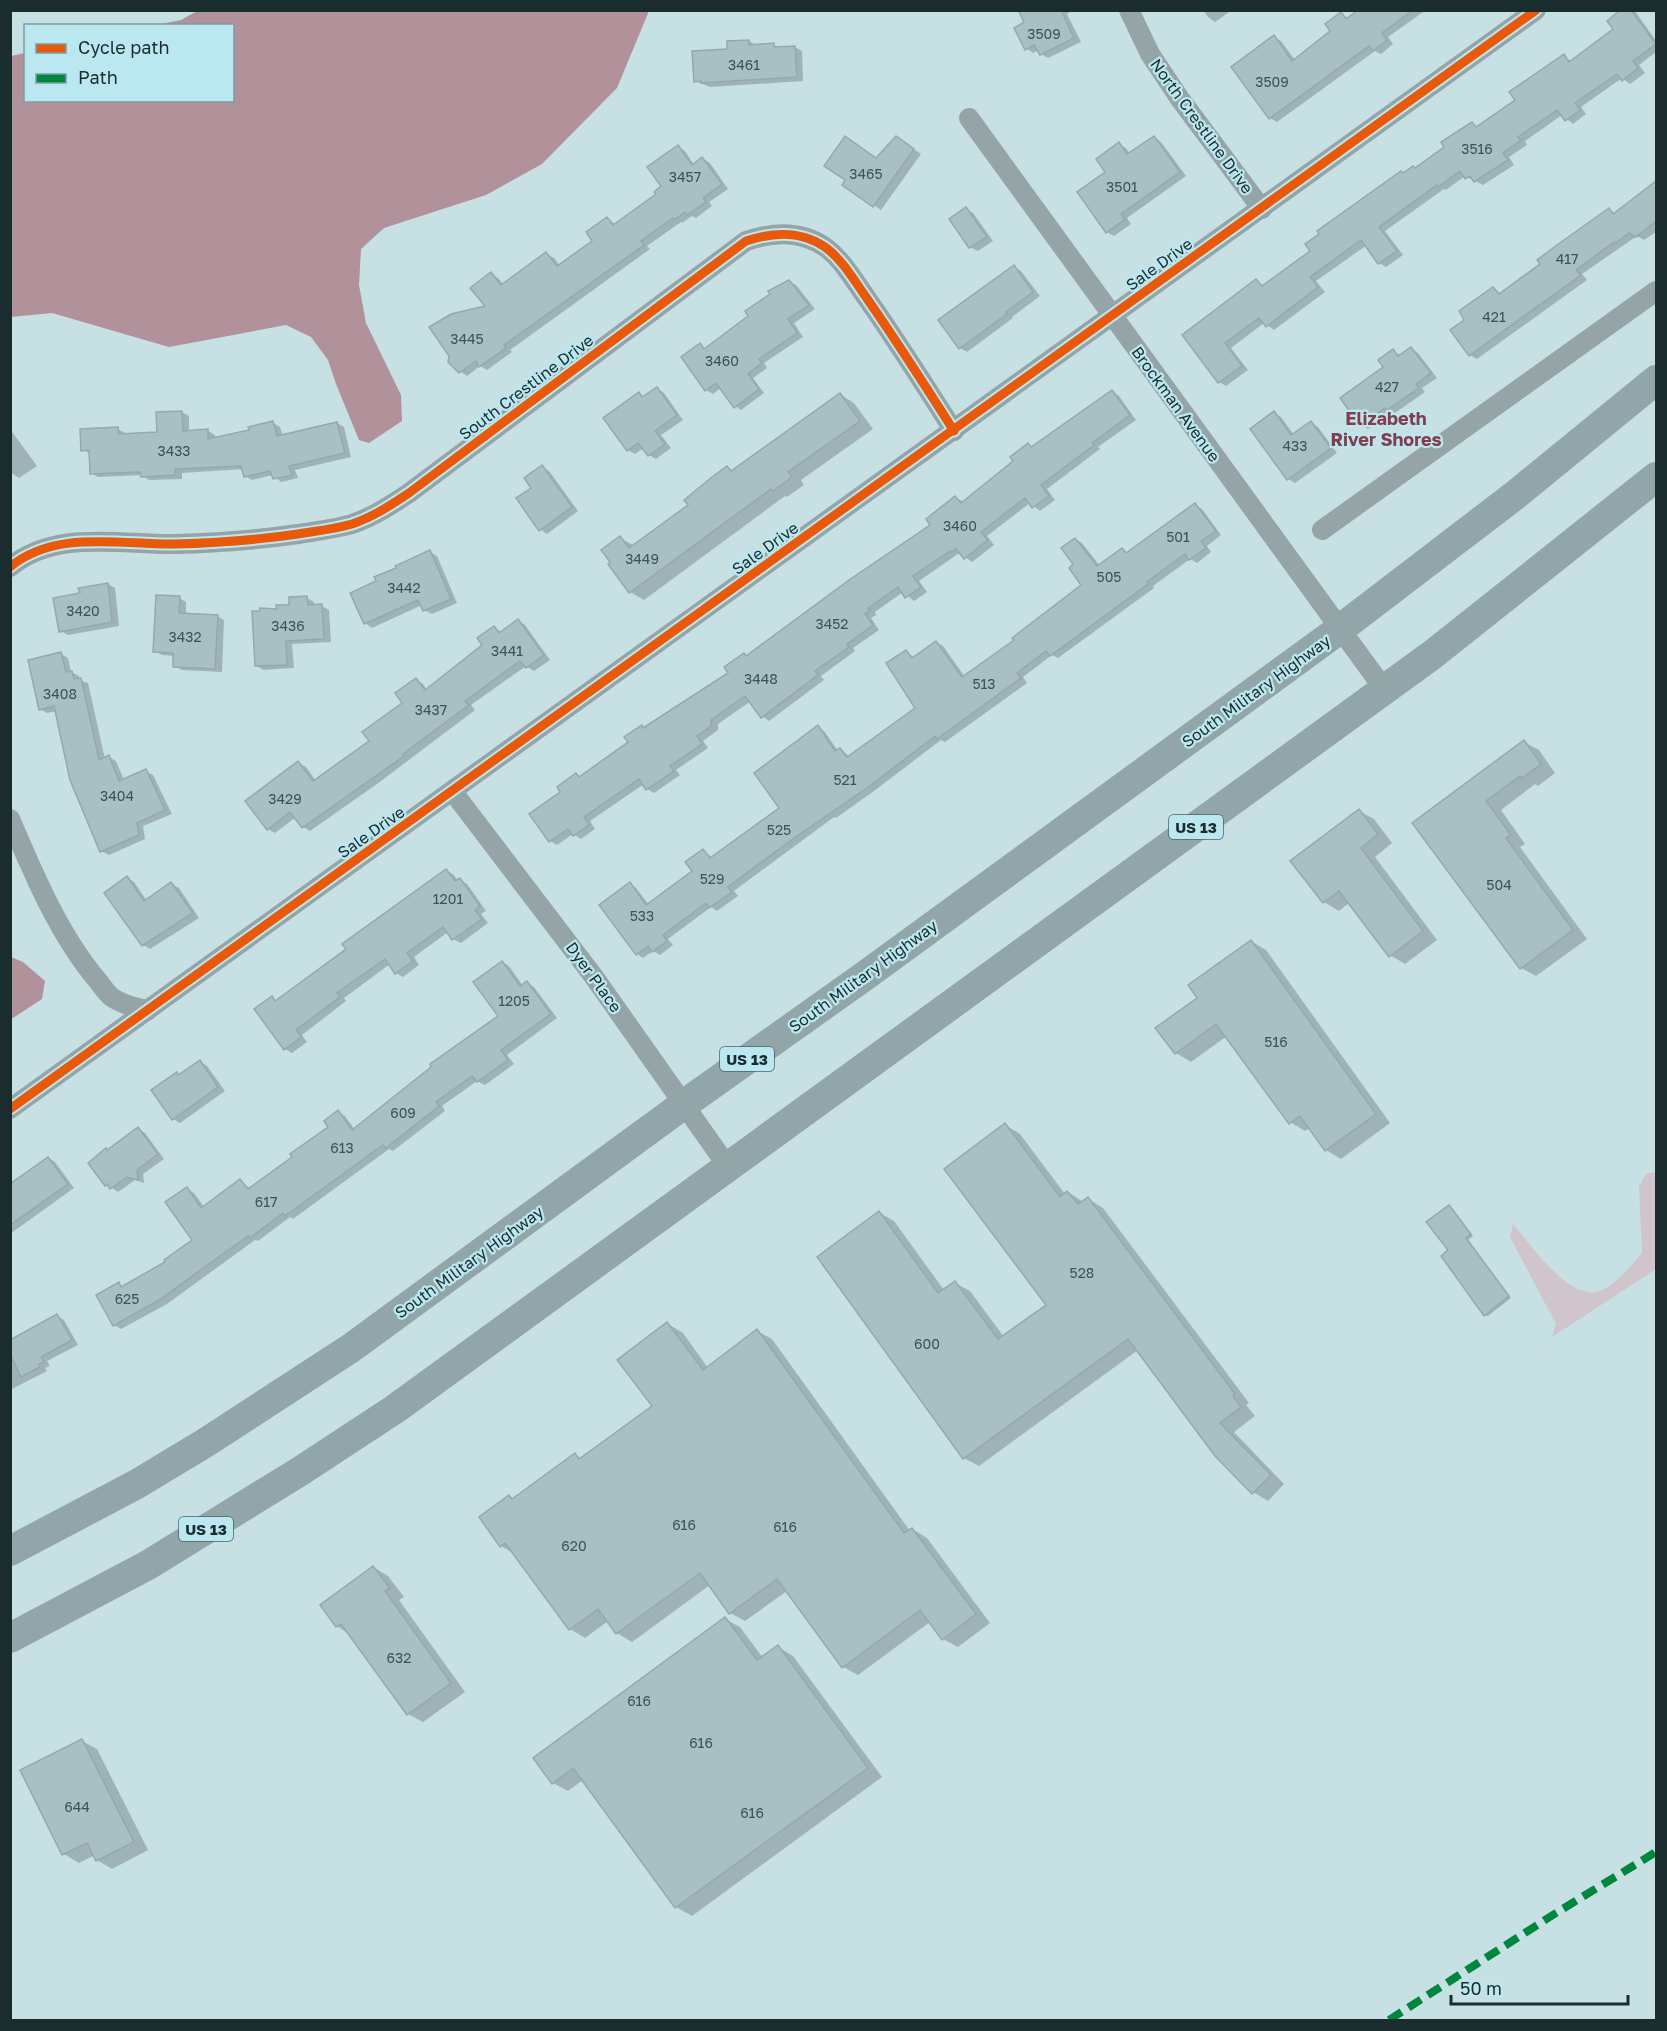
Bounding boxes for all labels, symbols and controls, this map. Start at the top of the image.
legend [24,24,234,102]
house number: 3509 [1027,25,1061,42]
text: Cycle path [78,36,170,58]
street label: North Crestline Drive [1146,55,1258,197]
house number: 3461 [728,56,760,73]
text: Path [78,66,118,88]
house number: 3509 [1255,73,1289,90]
house number: 3516 [1461,140,1493,157]
house number: 3465 [849,165,883,182]
house number: 3457 [669,168,701,185]
house number: 3501 [1106,178,1138,195]
street label: Sale Drive [1122,233,1196,295]
house number: 417 [1556,250,1578,267]
house number: 421 [1482,308,1506,325]
house number: 3445 [450,330,484,347]
street label: South Crestline Drive [455,330,597,444]
street label: Brockman Avenue [1127,342,1225,466]
house number: 3460 [705,352,739,369]
house number: 427 [1375,378,1399,395]
district label: Elizabeth River Shores [1330,407,1442,450]
house number: 433 [1283,437,1307,454]
house number: 3433 [157,442,191,459]
street label: Sale Drive [728,517,802,579]
house number: 3460 [943,517,977,534]
house number: 501 [1166,528,1190,545]
house number: 3449 [625,550,659,567]
house number: 505 [1097,568,1121,585]
house number: 3442 [387,579,421,596]
house number: 3420 [66,602,100,619]
house number: 3452 [816,615,848,632]
house number: 3436 [271,617,305,634]
house number: 3432 [168,628,202,645]
street label: South Military Highway [1178,630,1334,752]
house number: 3441 [491,642,523,659]
house number: 3448 [744,670,778,687]
house number: 513 [972,675,996,692]
house number: 3408 [43,685,77,702]
house number: 3437 [415,701,447,718]
house number: 521 [833,771,857,788]
house number: 3404 [100,787,134,804]
house number: 3429 [268,790,302,807]
street label: Sale Drive [334,802,408,862]
road number: US 13 [1169,815,1223,839]
house number: 525 [767,821,791,838]
house number: 529 [700,870,724,887]
house number: 504 [1486,876,1512,893]
house number: 1201 [433,890,463,907]
house number: 533 [630,907,654,924]
street label: South Military Highway [785,915,941,1037]
street label: Dyer Place [562,938,626,1016]
house number: 1205 [498,992,530,1009]
house number: 516 [1264,1033,1288,1050]
road number: US 13 [720,1047,774,1071]
house number: 609 [390,1104,416,1121]
house number: 613 [330,1139,354,1156]
house number: 617 [255,1193,277,1210]
street label: South Military Highway [391,1201,547,1323]
house number: 528 [1070,1264,1094,1281]
house number: 625 [115,1290,139,1307]
house number: 600 [914,1335,940,1352]
house number: 616 [672,1516,696,1533]
road number: US 13 [179,1517,233,1541]
house number: 616 [773,1518,797,1535]
house number: 620 [561,1537,587,1554]
house number: 632 [387,1649,411,1666]
house number: 616 [627,1692,651,1709]
house number: 616 [689,1734,713,1751]
house number: 644 [64,1798,90,1815]
house number: 616 [740,1804,764,1821]
scale bar [1451,1968,1628,2006]
text: 50 m [1460,1977,1502,1999]

